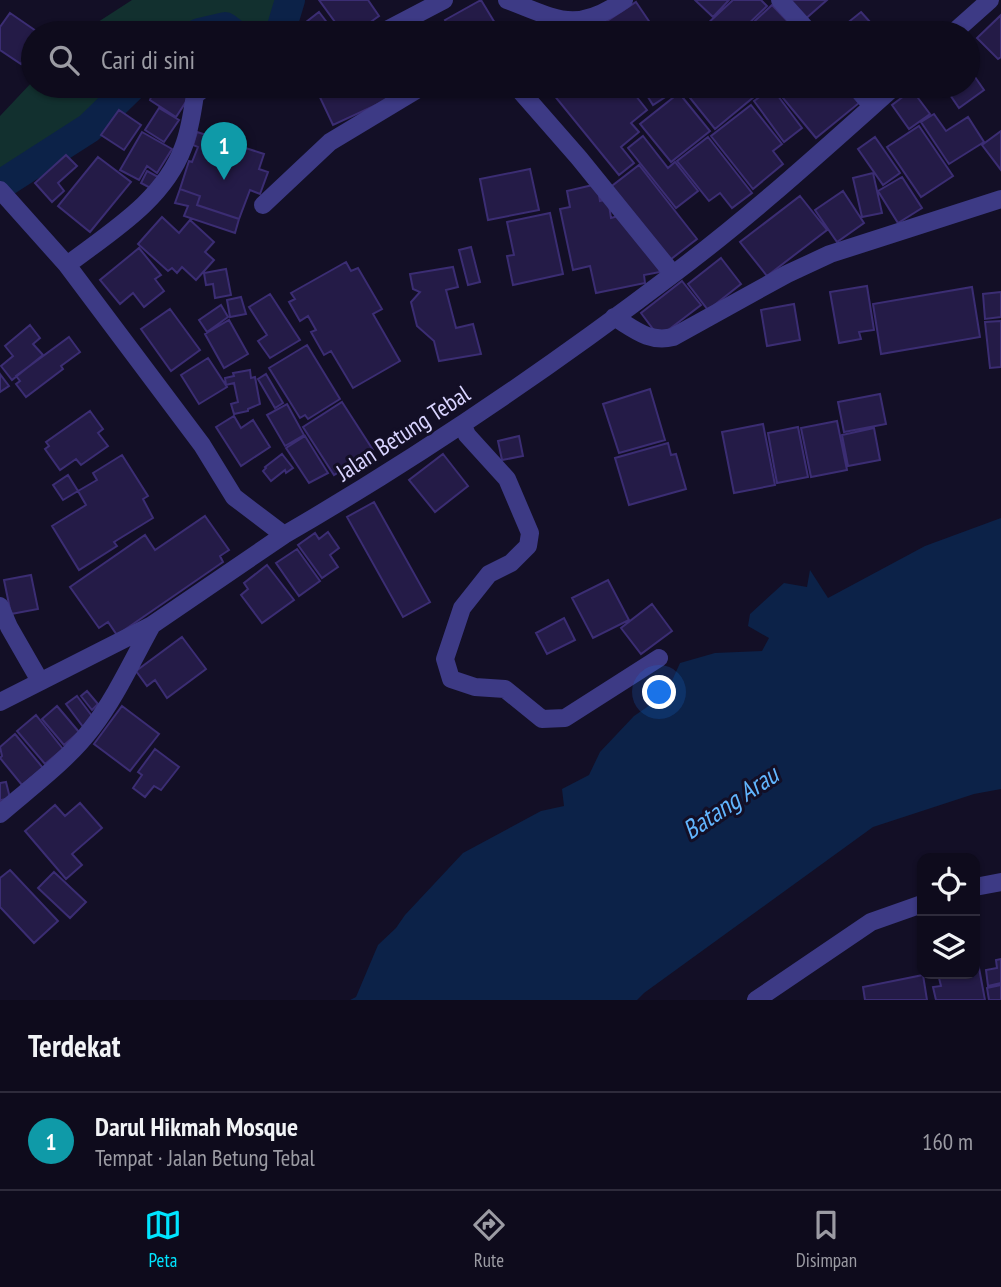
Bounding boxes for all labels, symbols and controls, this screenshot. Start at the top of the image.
search box [21,21,980,98]
icon: search [45,41,83,79]
text: Cari di sini [101,43,195,76]
pin: 1 [201,122,247,180]
street label: Jalan Betung Tebal [329,378,476,488]
your location [642,675,676,709]
water label: Batang Arau [676,757,786,846]
map controls [917,853,980,979]
button: locate [917,853,980,916]
button: layers [917,916,980,979]
text: Terdekat [28,1026,120,1065]
text: Darul Hikmah Mosque [95,1110,298,1143]
text: 1 [46,1127,57,1156]
text: 160 m [922,1127,973,1156]
text: Tempat · Jalan Betung Tebal [95,1143,315,1172]
tab: Peta [144,1206,182,1272]
tab: Rute [470,1206,508,1272]
tab: Disimpan [796,1206,857,1272]

